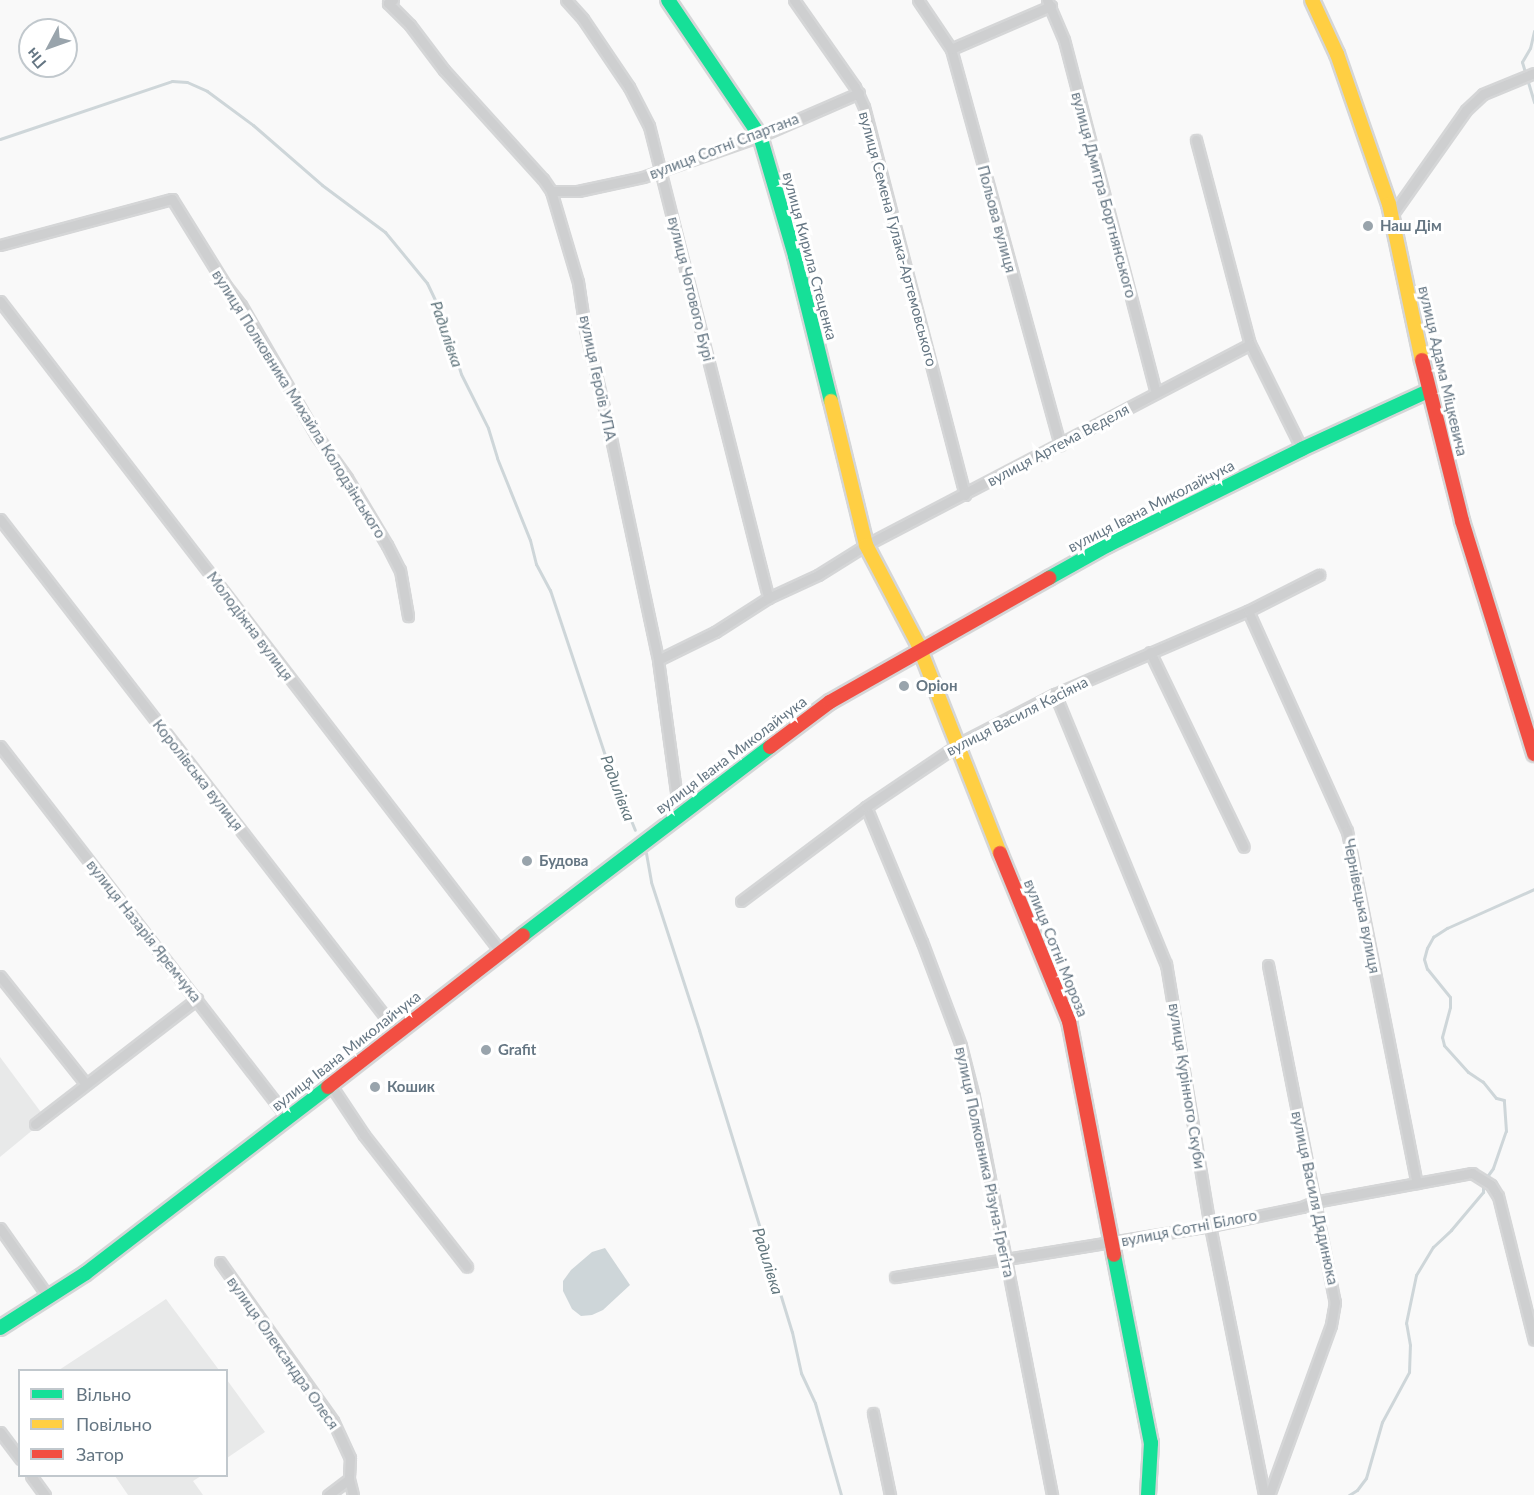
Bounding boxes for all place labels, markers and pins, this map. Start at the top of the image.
place label: Наш Дім [1380,217,1442,235]
marker: Наш Дім [1361,219,1375,233]
place label: Оріон [916,677,957,695]
marker: Оріон [897,679,911,693]
place label: Будова [539,852,588,870]
marker: Будова [520,854,534,868]
place label: Grafit [498,1041,536,1059]
marker: Grafit [479,1043,493,1057]
place label: Кошик [387,1078,435,1096]
marker: Кошик [368,1080,382,1094]

